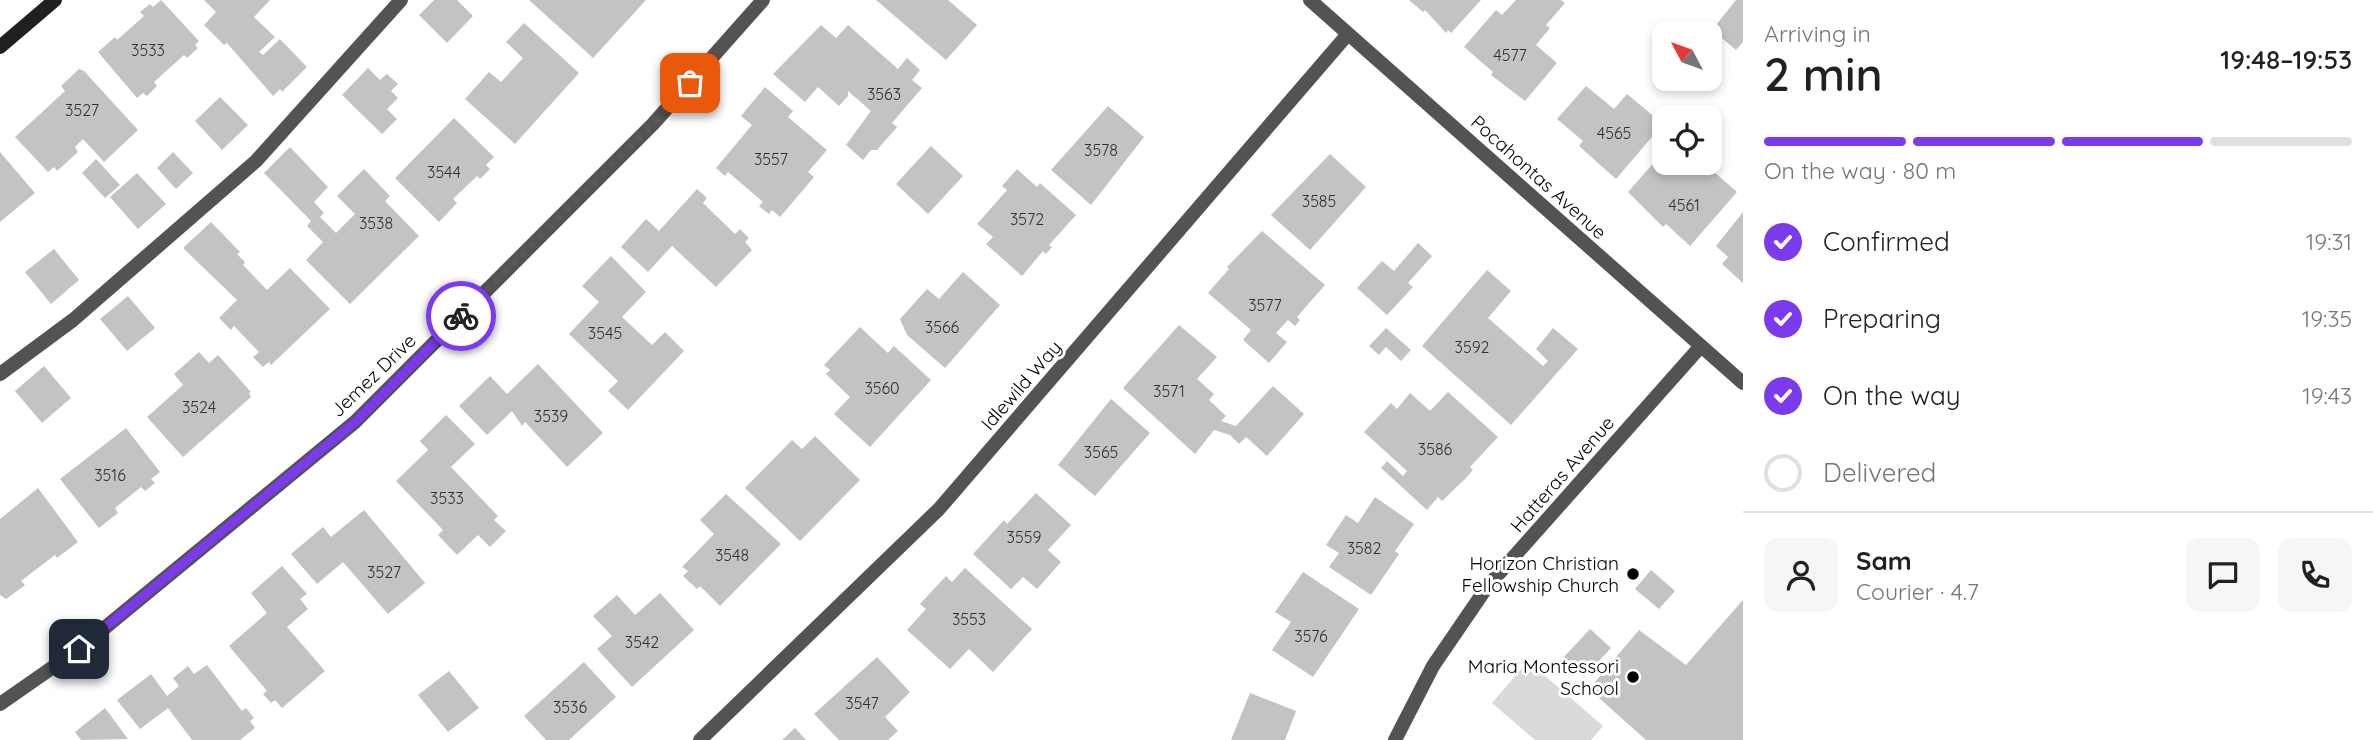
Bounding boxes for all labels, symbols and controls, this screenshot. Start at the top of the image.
text: Arriving in [1764,19,1871,48]
north arrow [1652,21,1722,91]
map controls [1652,21,1722,175]
house number: 3533 [131,40,165,60]
text: 19:48–19:53 [2220,43,2352,76]
house number: 4577 [1493,45,1527,65]
text: 2 min [1764,45,1883,103]
pin [660,53,720,113]
icon: bag [671,64,709,102]
house number: 3563 [867,84,901,104]
house number: 3527 [65,100,99,120]
button: locate [1652,105,1722,175]
street label: Pocahontas Avenue [1466,110,1612,244]
house number: 4565 [1597,123,1631,143]
house number: 3578 [1084,140,1118,160]
house number: 3557 [754,149,788,169]
text: On the way · 80 m [1764,156,1956,185]
house number: 3544 [427,162,461,182]
house number: 3585 [1302,191,1336,211]
house number: 4561 [1668,195,1700,215]
house number: 3572 [1010,209,1044,229]
house number: 3538 [359,213,393,233]
icon: check [1764,223,1802,261]
text: Confirmed [1823,225,1950,258]
text: 19:31 [2306,227,2352,256]
courier [426,281,496,351]
house number: 3577 [1248,295,1282,315]
icon: bike [442,297,480,335]
icon: check [1764,300,1802,338]
text: Preparing [1823,302,1941,335]
text: 19:35 [2302,304,2352,333]
house number: 3566 [925,317,960,337]
house number: 3545 [588,323,622,343]
street label: Jemez Drive [325,328,421,422]
street label: Idlewild Way [976,335,1066,435]
house number: 3592 [1455,337,1490,357]
icon: check [1764,377,1802,415]
house number: 3560 [864,378,900,398]
text: On the way [1823,379,1961,412]
house number: 3571 [1153,381,1185,401]
text: 19:43 [2302,381,2352,410]
house number: 3524 [182,397,216,417]
house number: 3539 [534,406,568,426]
street label: Hatteras Avenue [1505,411,1619,537]
house number: 3586 [1418,439,1453,459]
house number: 3565 [1084,442,1118,462]
text: Delivered [1823,456,1936,489]
house number: 3516 [94,465,126,485]
house number: 3533 [430,488,464,508]
house number: 3559 [1007,527,1041,547]
house number: 3582 [1347,538,1381,558]
button: person [1764,538,1838,612]
button: chat [2186,538,2260,612]
button: phone [2278,538,2352,612]
text: Sam [1856,544,1912,577]
house number: 3548 [715,545,749,565]
place label: Horizon Christian Fellowship Church [1462,551,1619,597]
house number: 3527 [367,562,401,582]
marker: Horizon Christian Fellowship Church [1625,566,1641,582]
text: Courier · 4.7 [1856,577,1979,606]
house number: 3553 [952,609,986,629]
pin [49,619,109,679]
house number: 3576 [1294,626,1328,646]
icon: home [60,630,98,668]
house number: 3542 [625,632,659,652]
place label: Maria Montessori School [1468,654,1619,700]
marker: Maria Montessori School [1625,669,1641,685]
house number: 3547 [845,693,879,713]
house number: 3536 [553,697,587,717]

